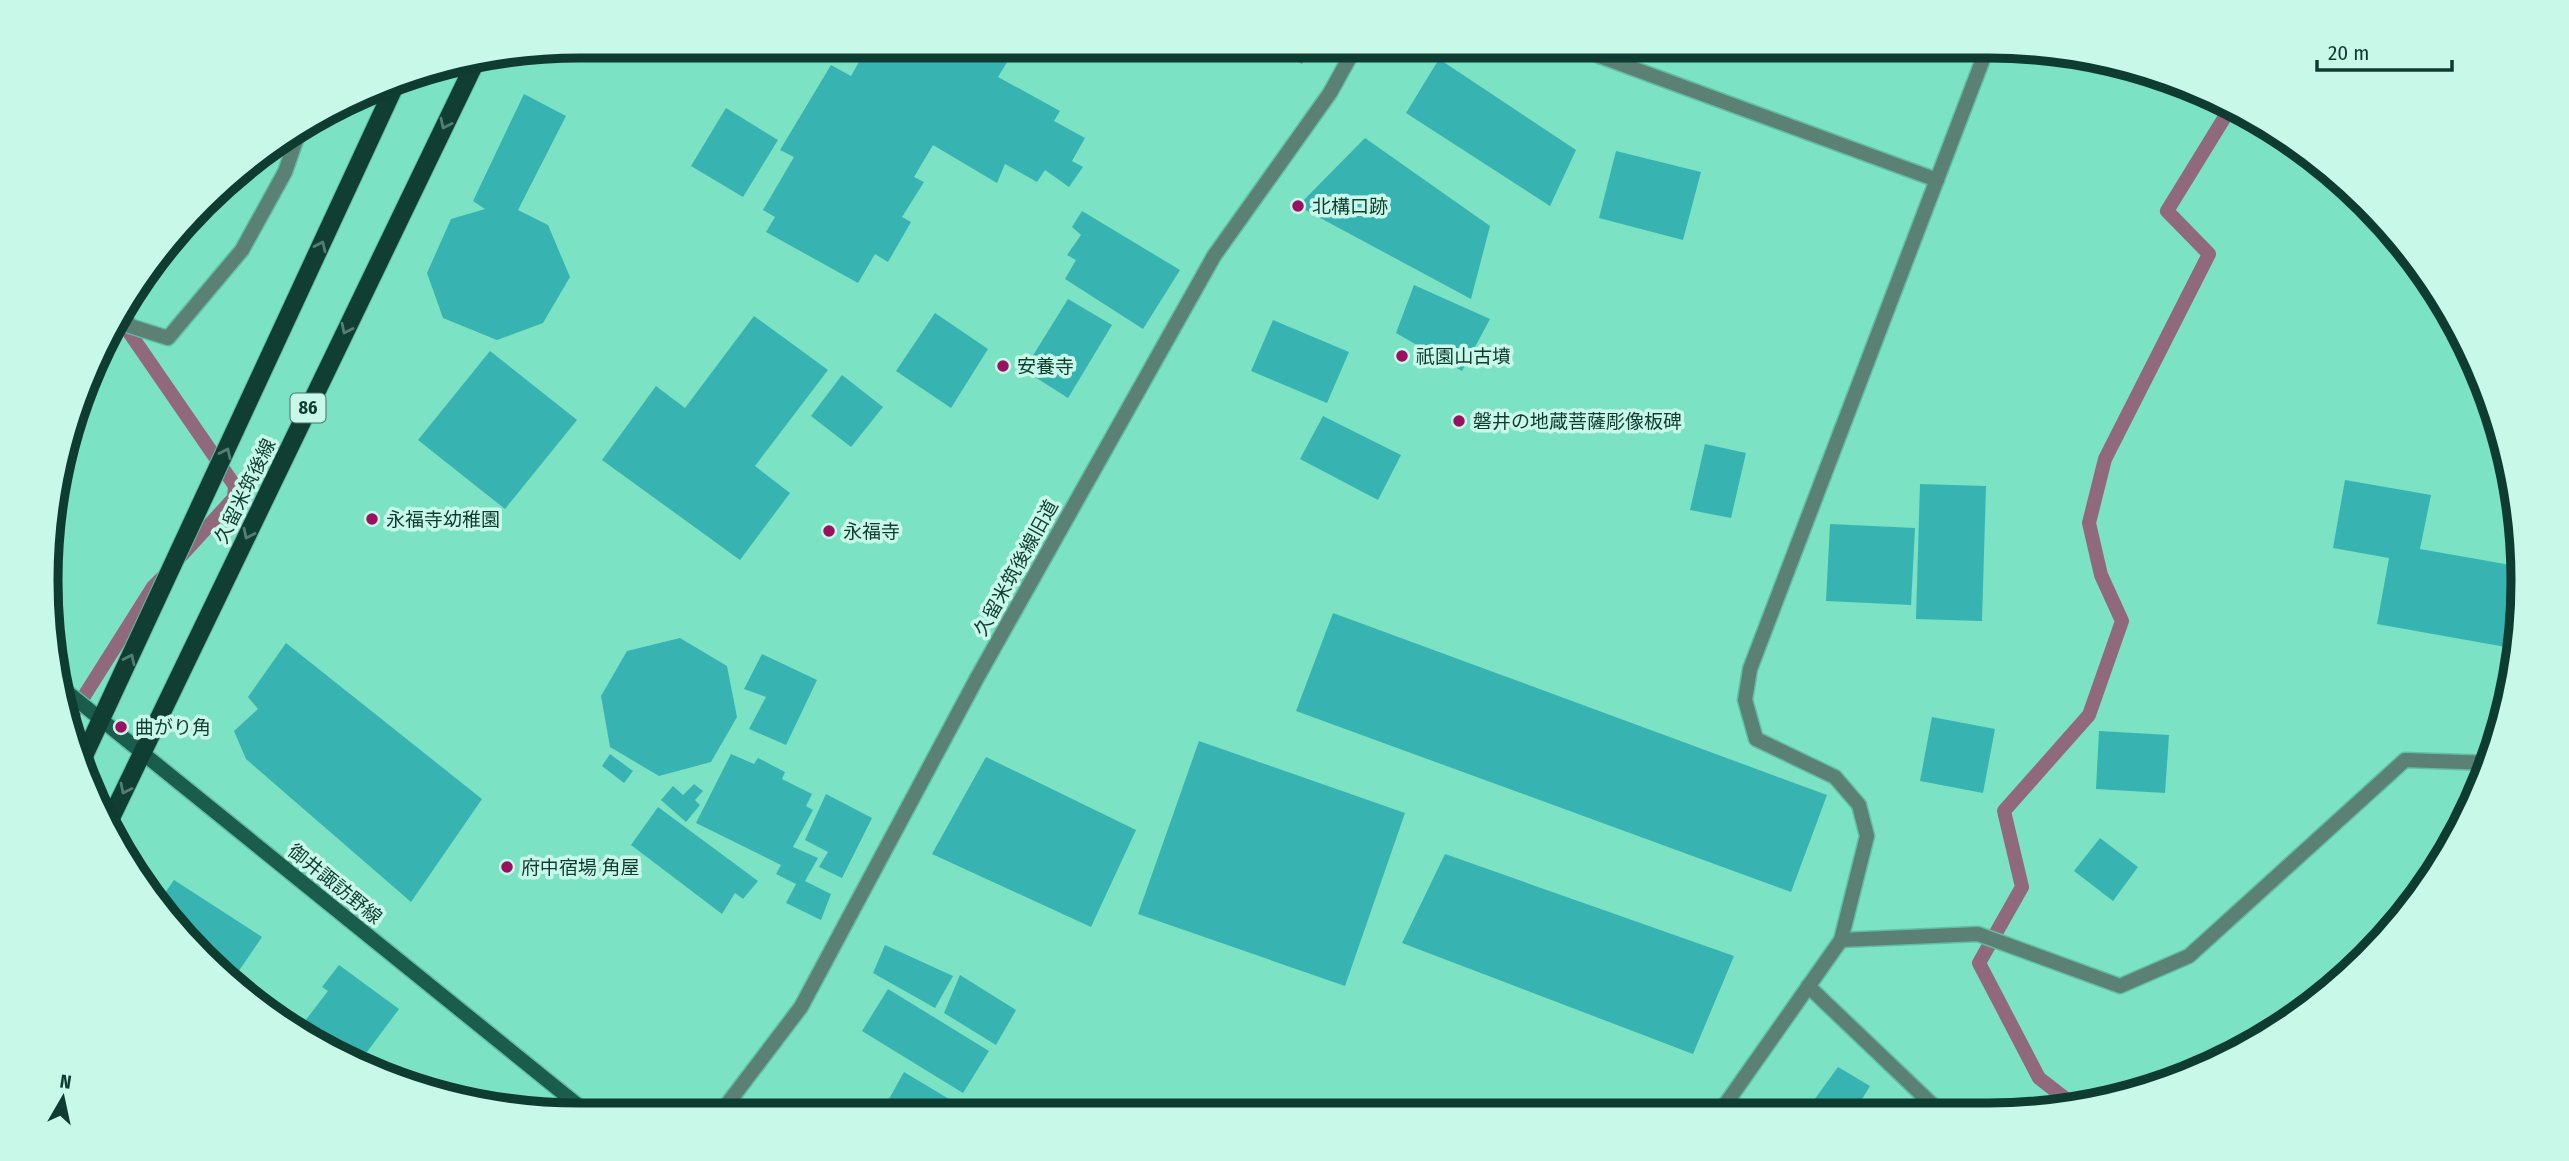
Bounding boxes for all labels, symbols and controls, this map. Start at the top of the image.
scale bar [2317,28,2452,72]
text: 20 m [2328,40,2369,66]
one-way arrow [439,117,453,130]
place label: 北構口跡 [1312,195,1388,218]
marker: 北構口跡 [1290,198,1306,214]
one-way arrow [313,241,327,253]
one-way arrow [341,322,355,334]
place label: 祇園山古墳 [1416,345,1511,368]
marker: 祇園山古墳 [1394,348,1410,364]
place label: 安養寺 [1017,355,1074,378]
marker: 安養寺 [995,358,1011,374]
road number: 86 [290,394,326,422]
place label: 磐井の地蔵菩薩彫像板碑 [1473,410,1682,433]
marker: 磐井の地蔵菩薩彫像板碑 [1451,413,1467,429]
street label: 久留米筑後線 [210,435,280,547]
one-way arrow [217,448,231,460]
street label: 久留米筑後線旧道 [969,496,1063,640]
place label: 永福寺幼稚園 [386,508,500,531]
marker: 永福寺幼稚園 [364,511,380,527]
place label: 永福寺 [843,520,900,543]
marker: 永福寺 [821,523,837,539]
one-way arrow [242,527,256,539]
one-way arrow [122,654,136,667]
place label: 曲がり角 [135,716,211,739]
marker: 曲がり角 [113,719,129,735]
one-way arrow [119,782,133,794]
street label: 御井諏訪野線 [283,839,387,929]
place label: 府中宿場 角屋 [521,856,639,879]
marker: 府中宿場 角屋 [499,859,515,875]
north arrow [28,1063,98,1133]
text: N [58,1069,73,1094]

